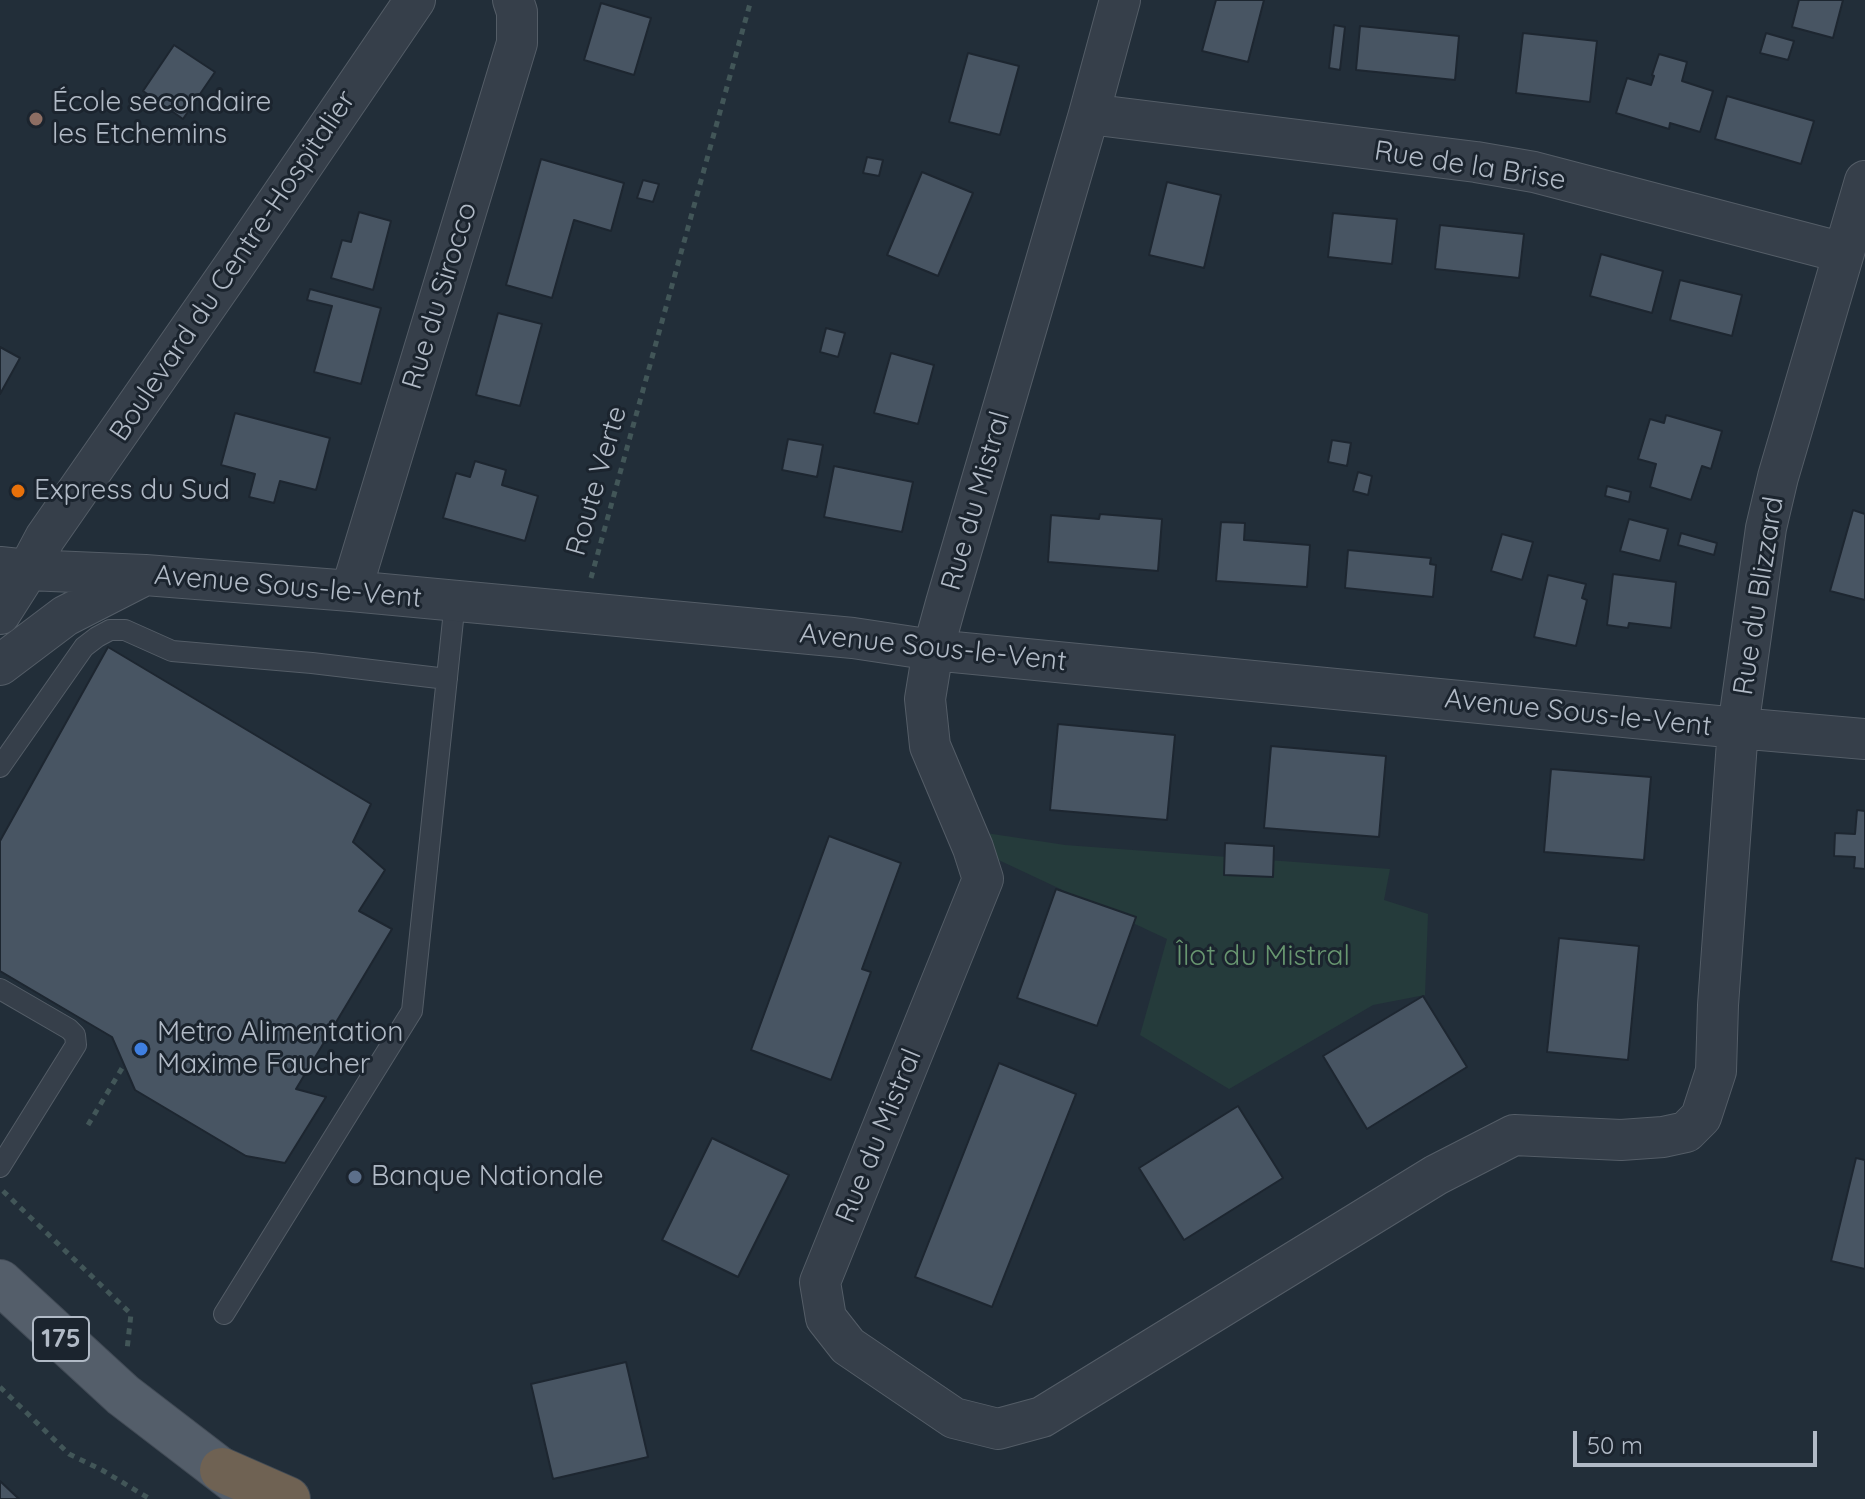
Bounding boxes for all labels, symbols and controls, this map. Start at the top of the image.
street label: Boulevard du Centre-Hospitalier [103,84,363,448]
place label: École secondaire les Etchemins [52,86,271,152]
marker: École secondaire les Etchemins [27,110,45,128]
street label: Rue de la Brise [1372,134,1568,198]
street label: Rue du Sirocco [396,199,484,393]
street label: Route Verte [560,402,634,560]
street label: Rue du Mistral [934,408,1018,594]
place label: Express du Sud [34,474,230,508]
marker: Express du Sud [9,482,27,500]
street label: Rue du Blizzard [1727,494,1791,698]
street label: Avenue Sous-le-Vent [153,559,423,615]
street label: Avenue Sous-le-Vent [798,617,1068,679]
street label: Avenue Sous-le-Vent [1443,682,1713,744]
park label: Îlot du Mistral [1176,940,1350,974]
place label: Metro Alimentation Maxime Faucher [157,1016,403,1082]
marker: Metro Alimentation Maxime Faucher [132,1040,150,1058]
street label: Rue du Mistral [829,1044,929,1228]
place label: Banque Nationale [371,1160,604,1194]
marker: Banque Nationale [346,1168,364,1186]
road number: 175 [33,1317,89,1361]
scale bar [1577,1415,1821,1465]
text: 50 m [1587,1430,1643,1460]

